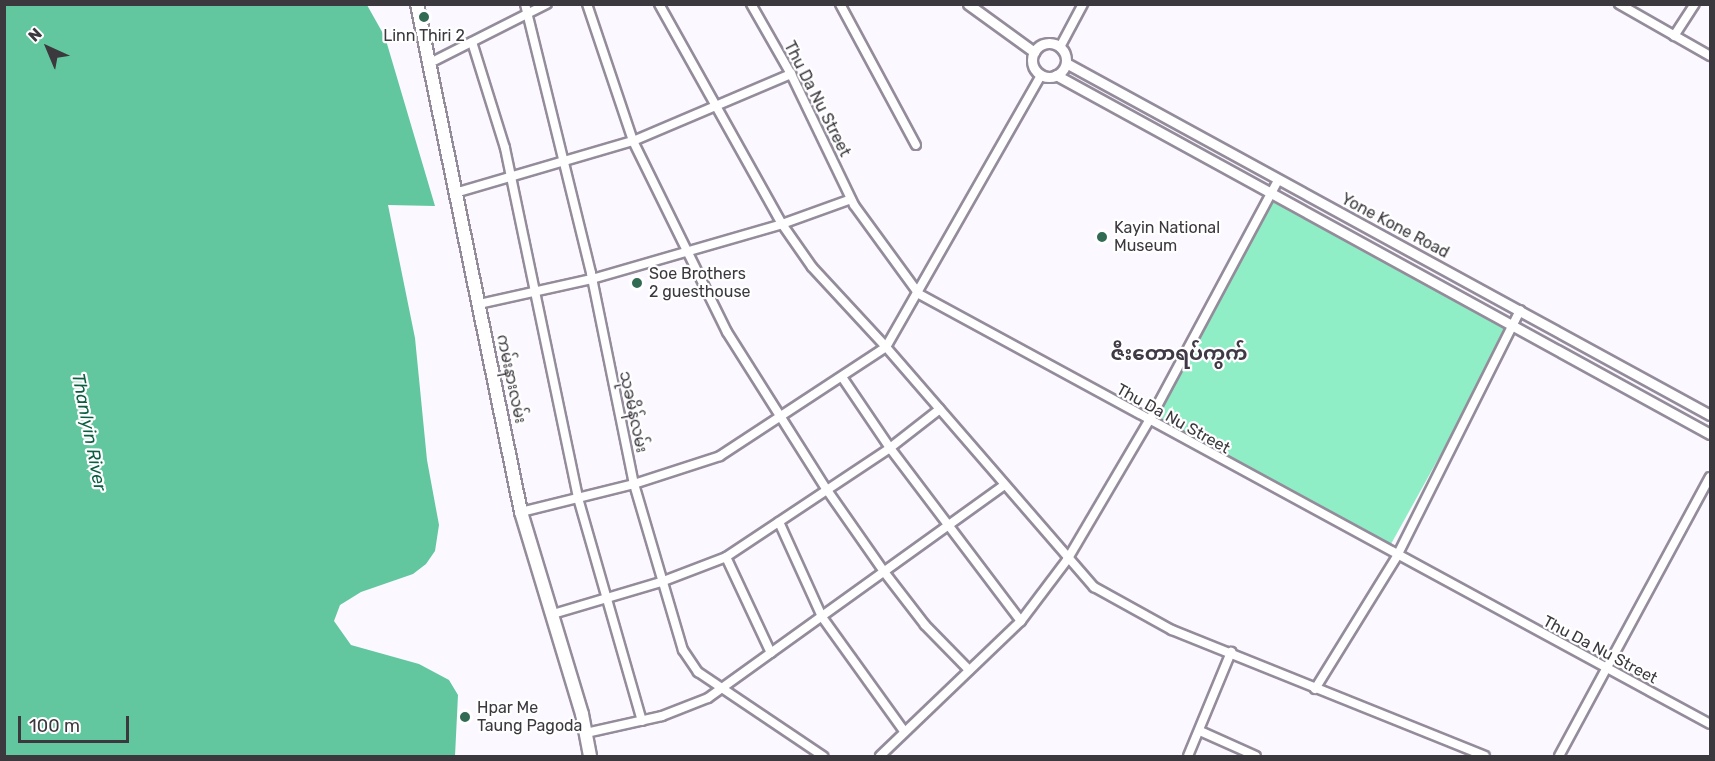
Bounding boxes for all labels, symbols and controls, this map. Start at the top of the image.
marker: Linn Thiri 2 [417,10,431,24]
north arrow [18,18,78,78]
text: N [24,24,46,46]
place label: Linn Thiri 2 [383,26,465,46]
street label: Thu Da Nu Street [780,38,854,160]
street label: Yone Kone Road [1338,189,1452,263]
place label: Kayin National Museum [1114,218,1220,256]
marker: Kayin National Museum [1095,230,1109,244]
place label: Soe Brothers 2 guesthouse [649,264,751,302]
marker: Soe Brothers 2 guesthouse [630,276,644,290]
street label: ကမ်းနားလမ်း [492,333,530,425]
district label: ဇီးတောရပ်ကွက် [1111,341,1247,365]
street label: သုခမိန်လမ်း [615,369,651,455]
water label: Thanlyin River [67,371,111,493]
street label: Thu Da Nu Street [1113,380,1233,458]
street label: Thu Da Nu Street [1539,612,1661,688]
place label: Hpar Me Taung Pagoda [477,698,582,736]
scale bar [21,704,132,742]
marker: Hpar Me Taung Pagoda [458,710,472,724]
text: 100 m [29,715,80,737]

